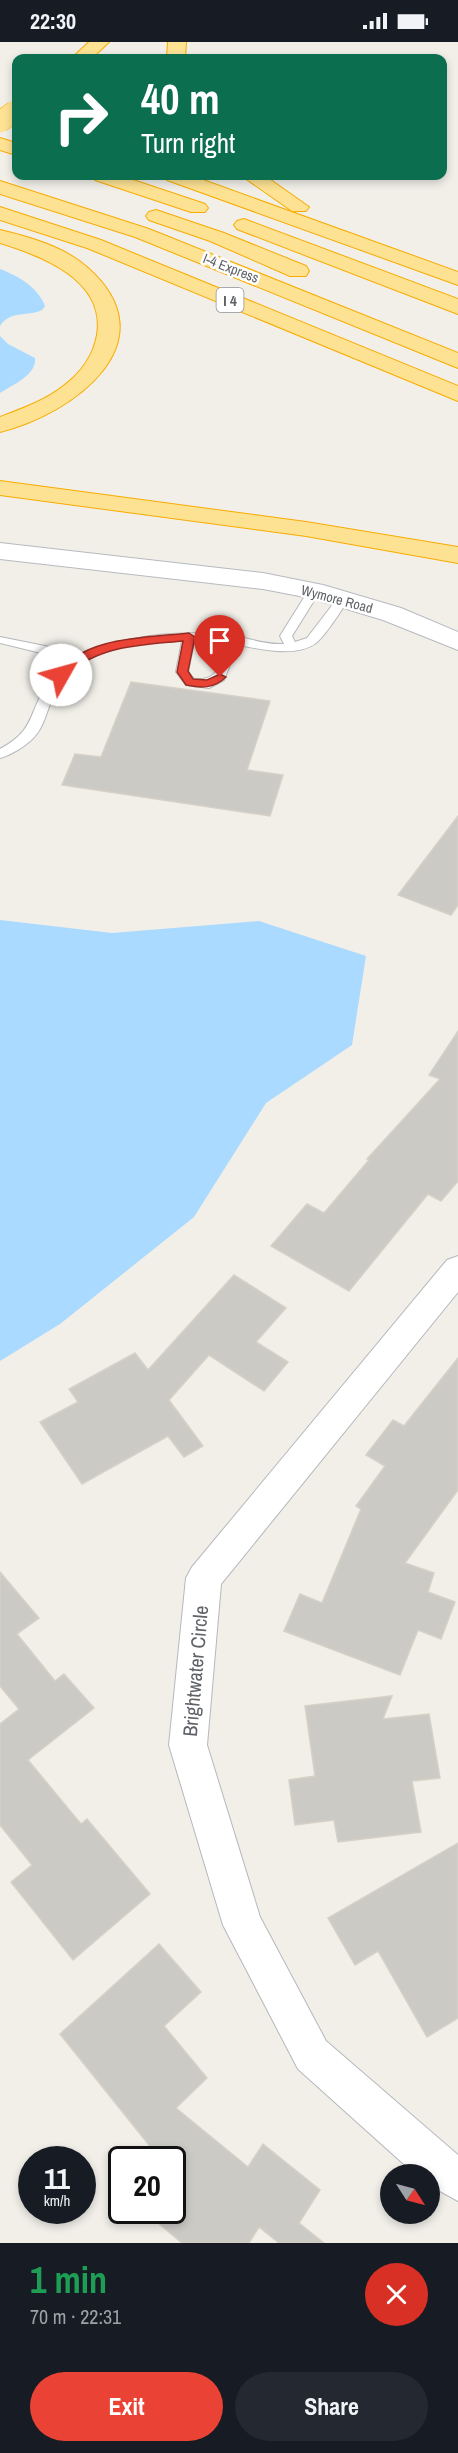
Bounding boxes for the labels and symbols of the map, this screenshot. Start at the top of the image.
street label: I-4 Express [201,249,262,287]
road number: I 4 [216,288,244,312]
street label: Wymore Road [299,581,375,617]
pin [194,615,245,677]
position arrow [29,643,93,707]
street label: Brightwater Circle [176,1604,214,1738]
speed limit sign: 20 [108,2146,186,2224]
north arrow [380,2164,440,2224]

